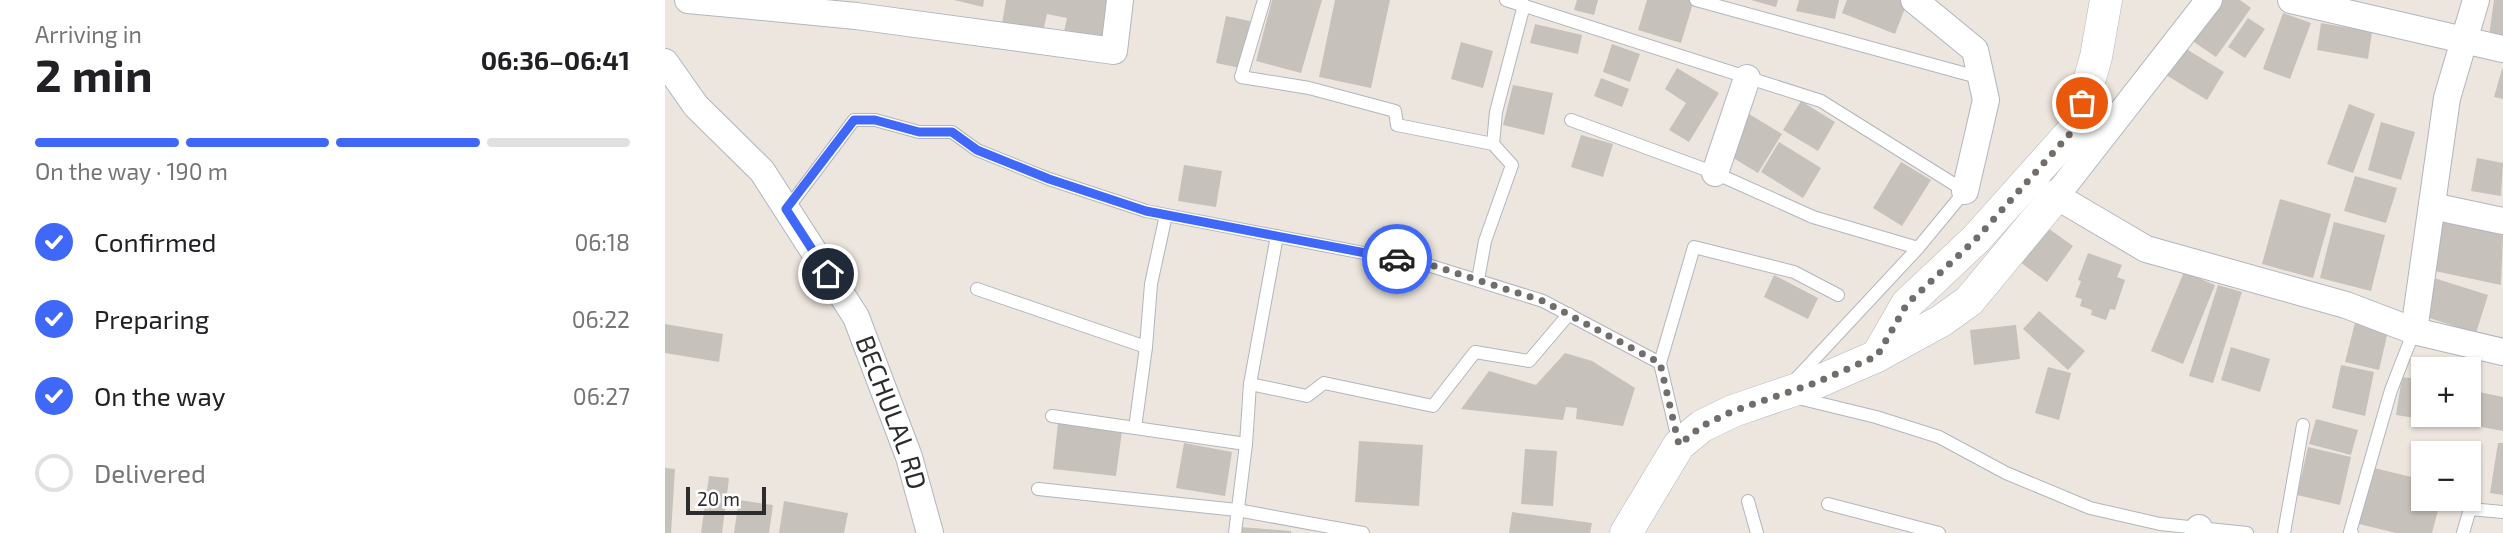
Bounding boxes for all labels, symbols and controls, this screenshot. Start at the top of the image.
text: Arriving in [35,20,142,48]
text: 06:36–06:41 [481,44,630,75]
text: 2 min [35,46,153,101]
pin [2052,73,2112,133]
icon: bag [2063,84,2101,122]
text: On the way · 190 m [35,157,228,185]
icon: check [35,223,73,261]
courier [1362,224,1432,294]
text: Confirmed [94,226,217,257]
text: 06:18 [574,228,630,256]
icon: car [1378,240,1416,278]
pin [798,244,858,304]
icon: home [809,255,847,293]
icon: check [35,300,73,338]
text: Preparing [94,303,209,334]
text: 06:22 [572,305,630,333]
street label: BECHULAL RD [850,331,934,493]
map controls [2411,357,2481,511]
button: + [2411,357,2481,427]
icon: check [35,377,73,415]
text: On the way [94,380,225,411]
text: 06:27 [573,382,630,410]
button: − [2411,441,2481,511]
text: Delivered [94,457,206,488]
scale bar [686,484,767,516]
text: 20 m [697,487,740,510]

